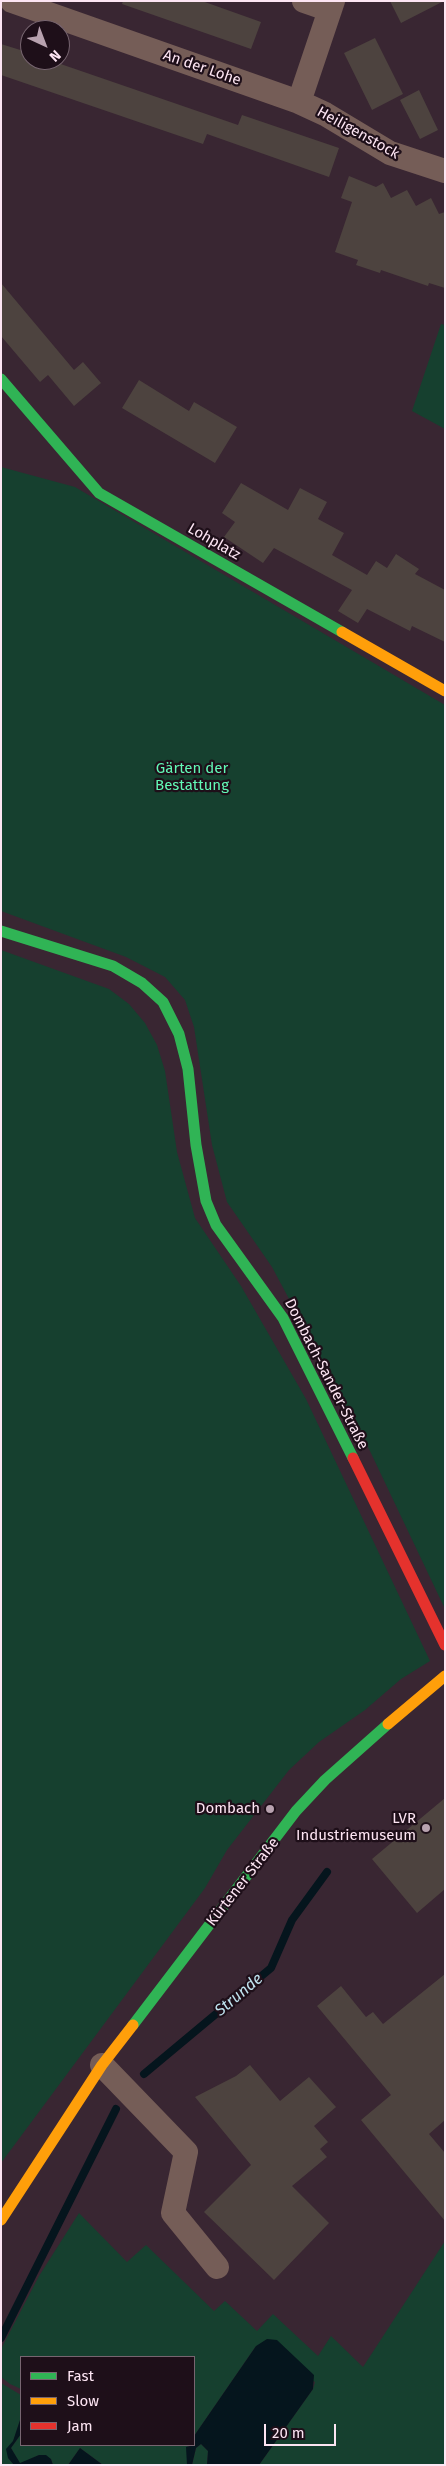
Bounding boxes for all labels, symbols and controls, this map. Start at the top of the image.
north arrow [20,20,70,70]
text: N [46,46,64,65]
street label: An der Lohe [161,46,243,90]
street label: Heiligenstock [314,103,402,163]
street label: Lohplatz [184,520,244,564]
park label: Gärten der Bestattung [155,760,229,795]
street label: Dombach-Sander-Straße [280,1296,372,1452]
place label: Dombach [196,1800,260,1818]
marker: Dombach [264,1803,276,1815]
place label: LVR Industriemuseum [296,1810,416,1845]
marker: LVR Industriemuseum [420,1822,432,1834]
street label: Kürtener Straße [203,1834,283,1930]
water label: Strunde [211,1969,267,2021]
legend [20,2356,195,2446]
text: Fast [67,2367,94,2385]
text: Slow [67,2392,99,2410]
scale bar [266,2414,338,2446]
text: Jam [67,2417,93,2435]
text: 20 m [272,2424,305,2442]

